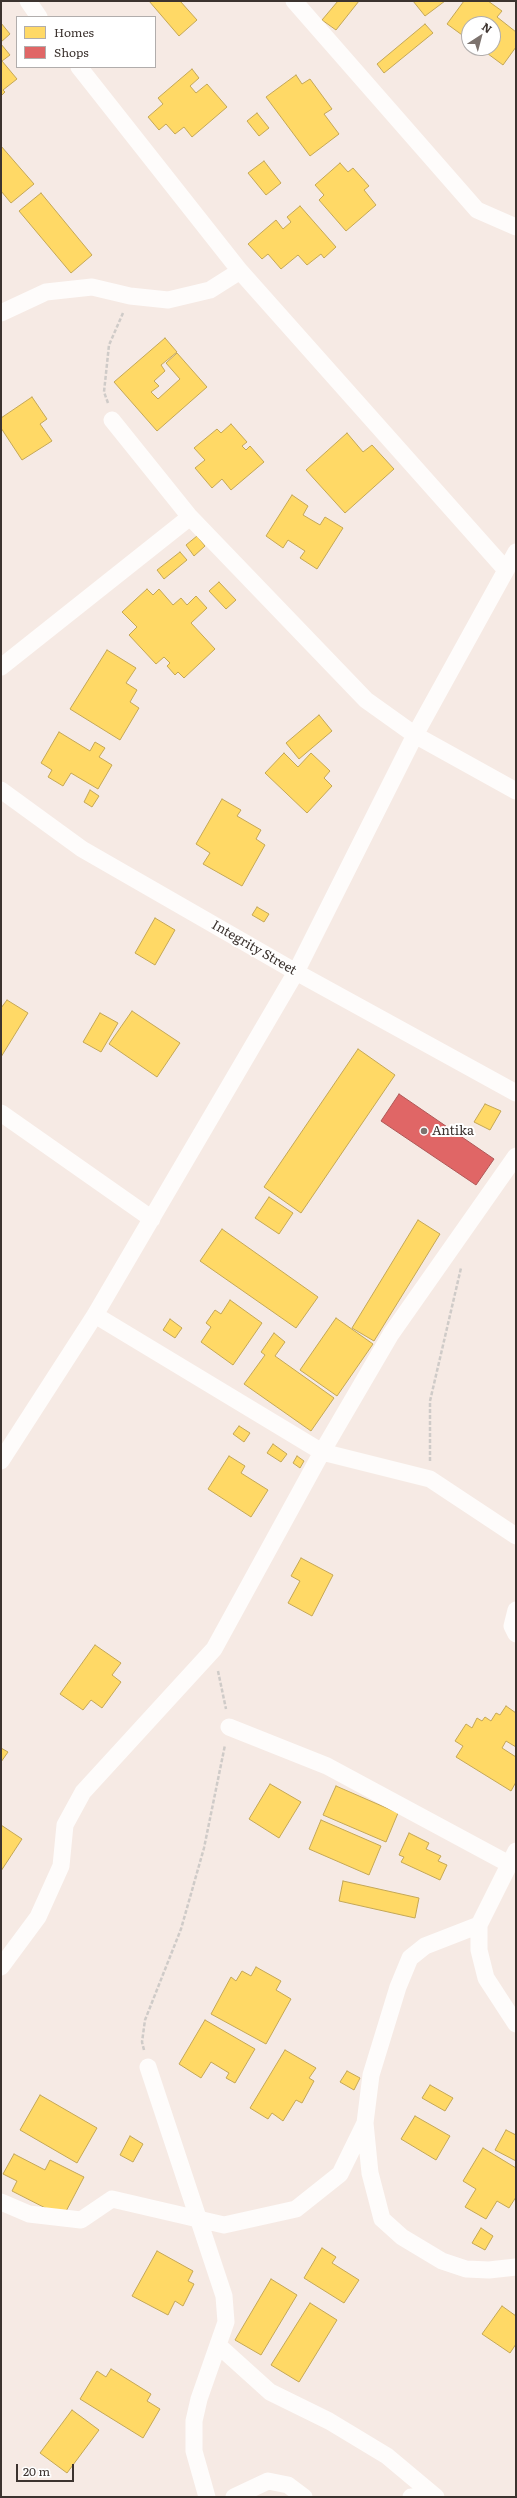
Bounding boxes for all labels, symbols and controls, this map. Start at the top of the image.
legend [16,16,156,68]
north arrow [461,16,501,56]
text: N [479,18,496,36]
text: Homes [54,23,94,41]
text: Shops [54,43,89,61]
street label: Integrity Street [209,917,299,979]
place label: Antika [432,1123,474,1139]
marker: Antika [419,1126,429,1136]
scale bar [18,2456,76,2482]
text: 20 m [23,2462,50,2480]

